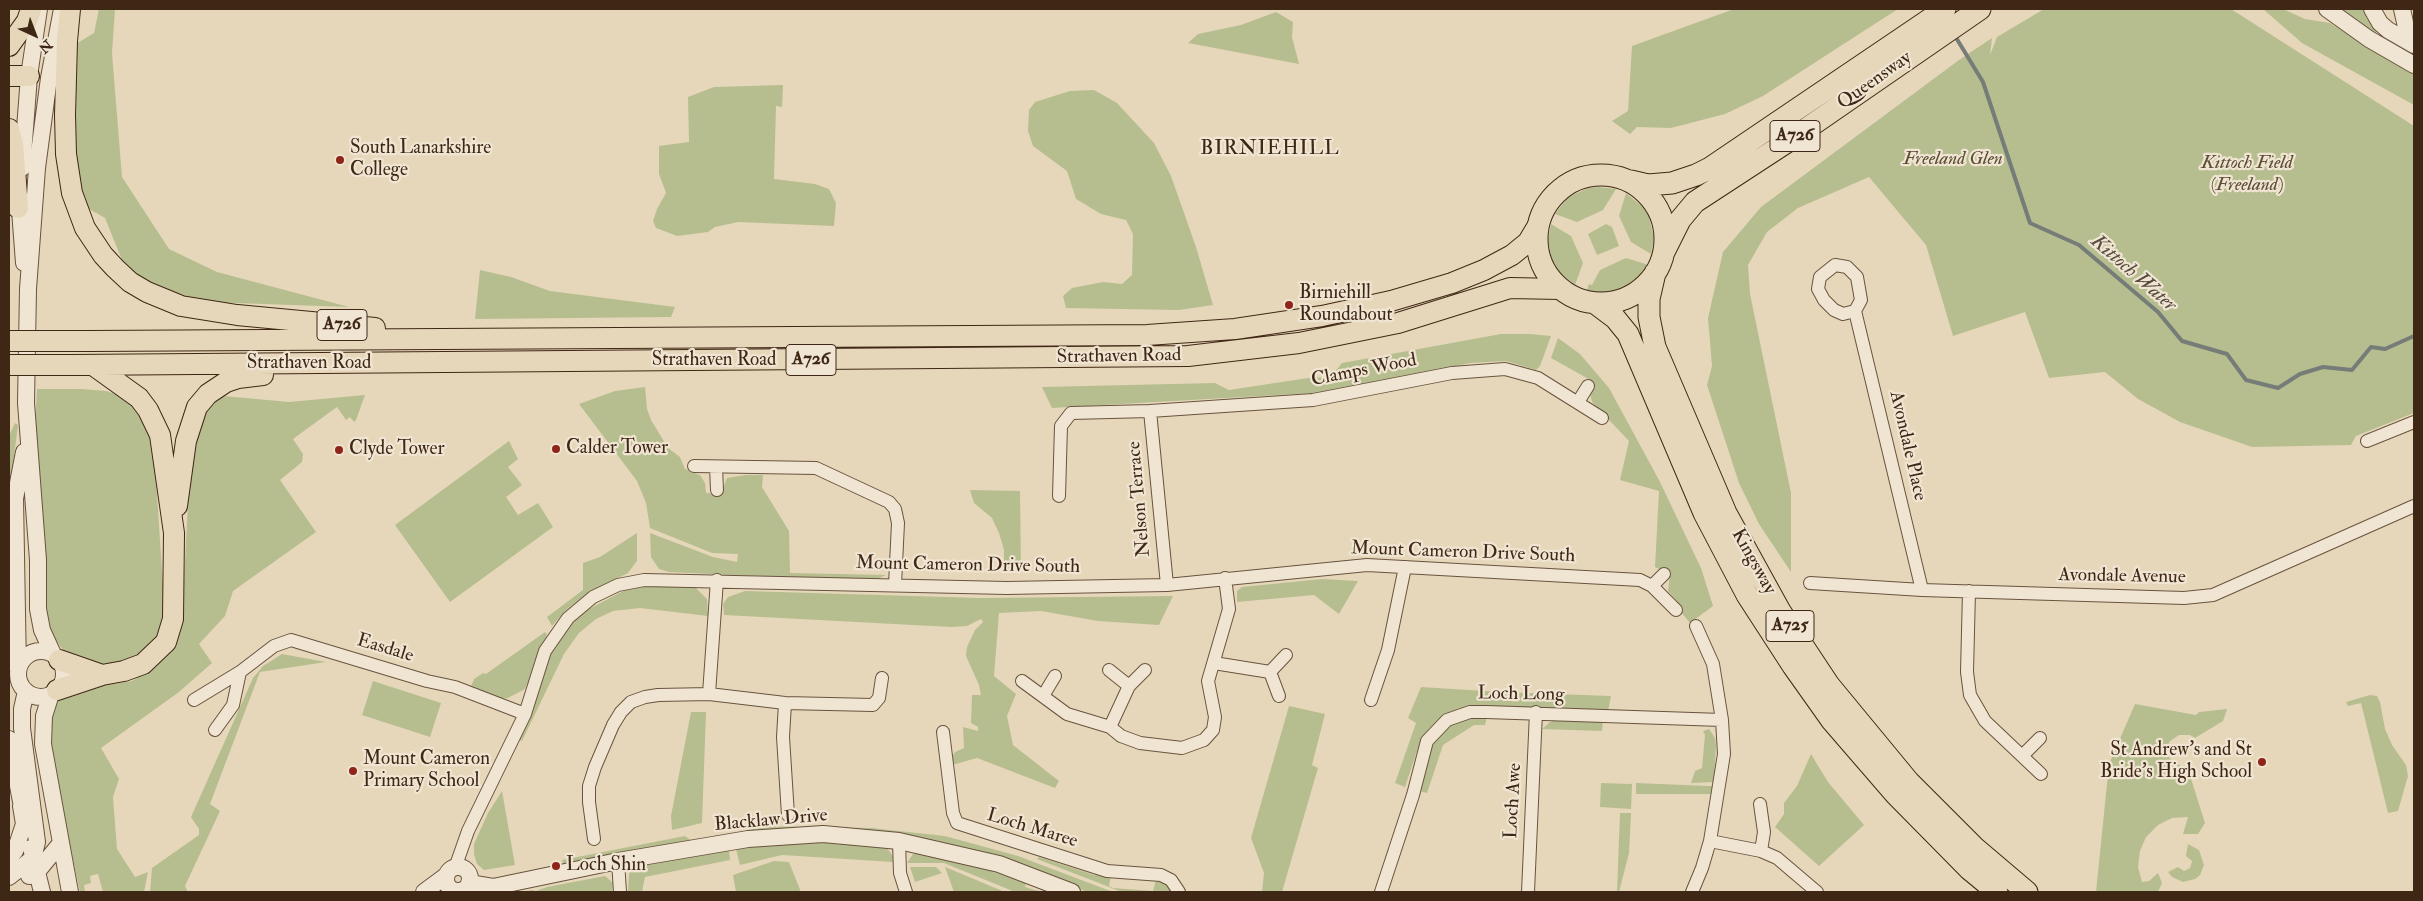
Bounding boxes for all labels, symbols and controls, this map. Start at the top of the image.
north arrow [10,10,60,60]
text: N [35,36,56,57]
street label: Queensway [1833,47,1917,115]
road number: A726 [1770,120,1820,152]
place label: South Lanarkshire College [350,138,491,182]
district label: BIRNIEHILL [1199,138,1341,162]
park label: Freeland Glen [1903,149,2003,171]
park label: Kittoch Field (Freeland) [2201,153,2293,197]
marker: South Lanarkshire College [334,154,346,166]
water label: Kittoch Water [2085,230,2181,318]
place label: Birniehill Roundabout [1299,283,1393,327]
marker: Birniehill Roundabout [1283,299,1295,311]
road number: A726 [317,310,367,340]
road number: A726 [786,344,836,376]
street label: Strathaven Road [1056,345,1182,369]
street label: Strathaven Road [652,350,776,372]
street label: Clamps Wood [1309,350,1419,392]
street label: Strathaven Road [247,353,371,375]
street label: Avondale Place [1883,389,1931,503]
place label: Calder Tower [566,438,668,460]
place label: Clyde Tower [349,439,444,461]
street label: Nelson Terrace [1124,440,1156,558]
marker: Calder Tower [550,443,562,455]
marker: Clyde Tower [333,444,345,456]
street label: Kingsway [1726,525,1780,599]
street label: Mount Cameron Drive South [1351,538,1575,568]
street label: Mount Cameron Drive South [856,553,1080,579]
street label: Avondale Avenue [2058,564,2186,590]
road number: A725 [1766,610,1814,642]
street label: Easdale [354,630,416,668]
street label: Loch Long [1477,683,1565,707]
place label: St Andrew's and St Bride's High School [2100,740,2252,784]
place label: Mount Cameron Primary School [363,749,490,793]
marker: St Andrew's and St Bride's High School [2256,756,2268,768]
street label: Loch Awe [1501,763,1527,839]
marker: Mount Cameron Primary School [347,765,359,777]
street label: Loch Maree [984,804,1080,854]
street label: Blacklaw Drive [713,805,829,837]
place label: Loch Shin [566,855,646,877]
marker: Loch Shin [550,860,562,872]

